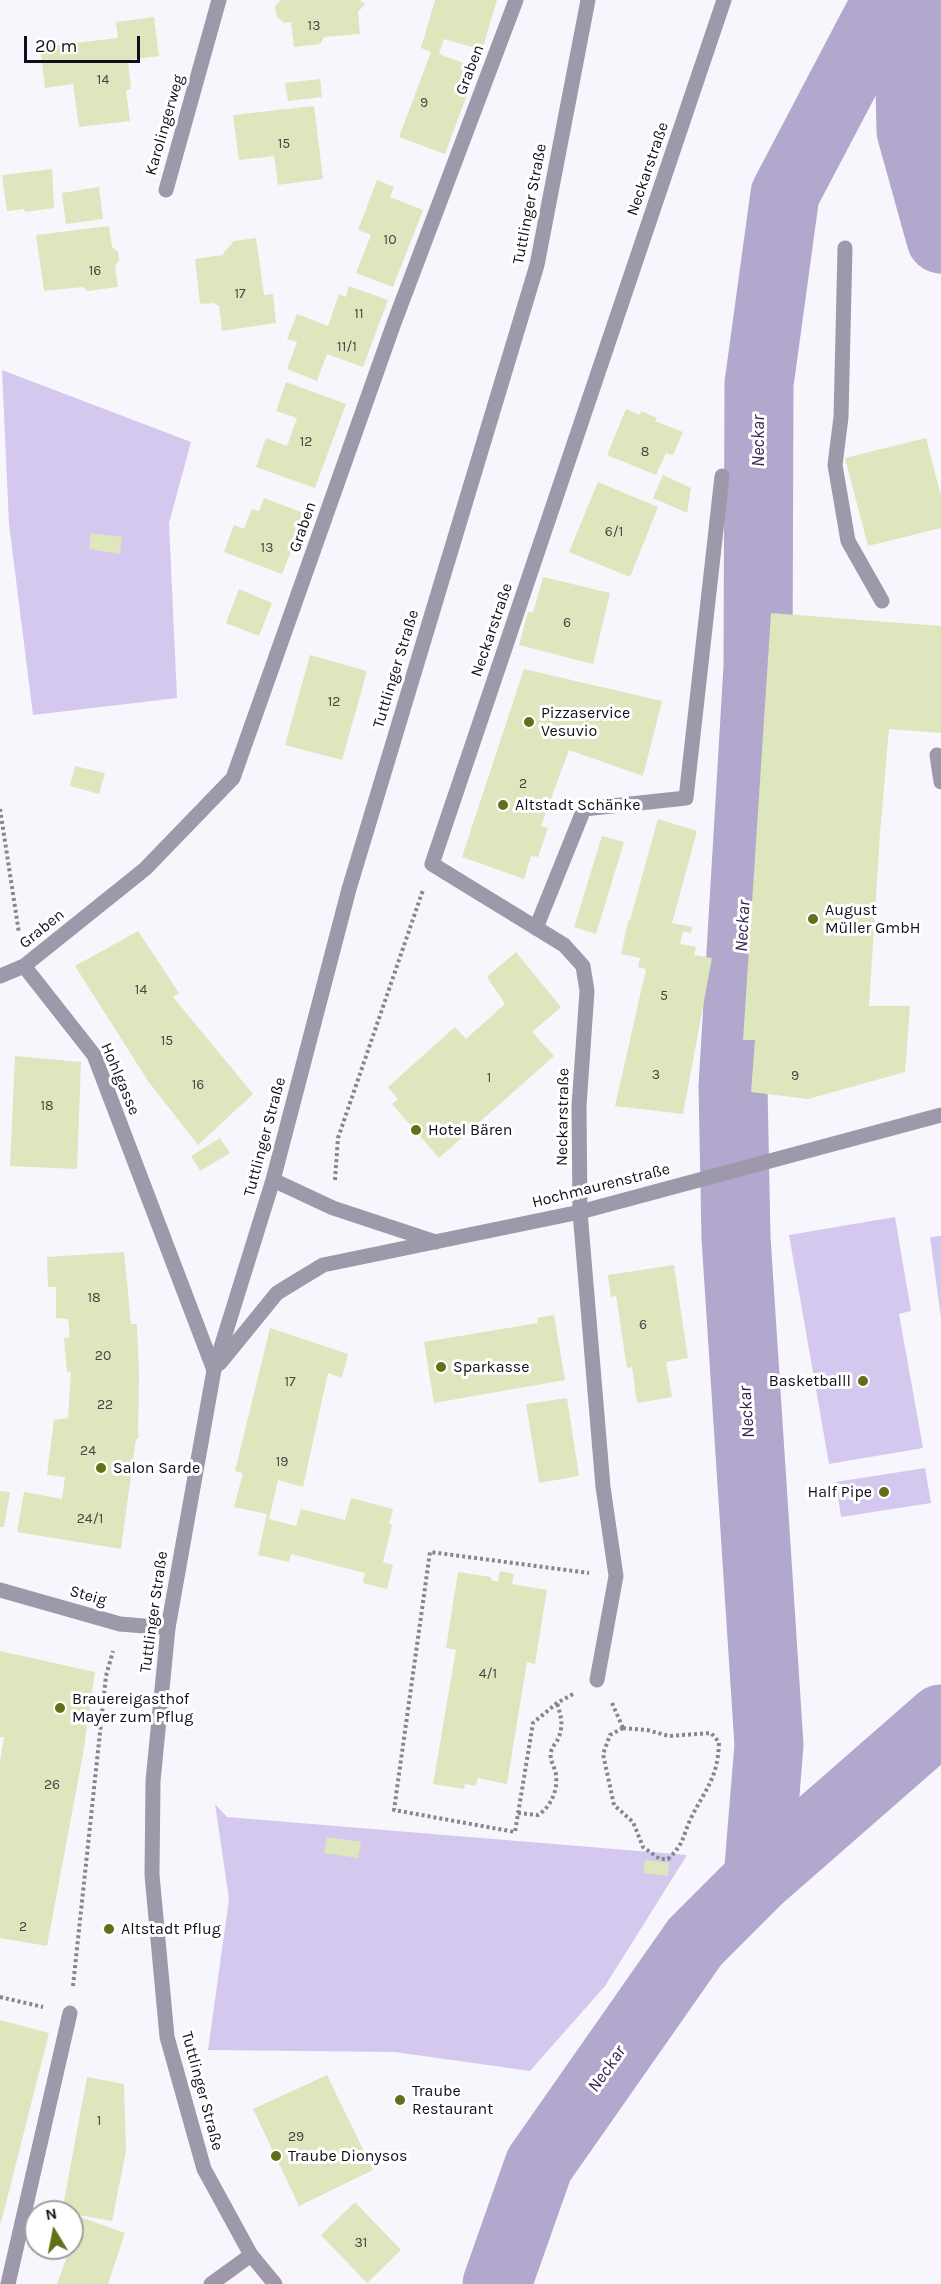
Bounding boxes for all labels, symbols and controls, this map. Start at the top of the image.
house number: 13 [308,18,320,34]
scale bar [27,24,142,62]
text: 20 m [35,35,77,57]
street label: Graben [452,42,488,98]
house number: 14 [97,72,109,88]
street label: Karolingerweg [141,72,189,178]
house number: 9 [420,95,428,111]
street label: Neckarstraße [623,120,673,218]
house number: 15 [278,136,290,152]
street label: Tuttlinger Straße [509,142,551,266]
house number: 10 [384,232,396,248]
house number: 16 [89,263,101,279]
house number: 17 [234,286,246,302]
house number: 11 [354,306,364,322]
house number: 11/1 [337,339,357,355]
water label: Neckar [748,415,770,467]
house number: 12 [300,434,312,450]
house number: 8 [641,444,649,460]
street label: Graben [285,499,321,555]
house number: 6/1 [605,524,623,540]
house number: 13 [261,540,273,556]
street label: Neckarstraße [467,581,517,679]
street label: Tuttlinger Straße [369,608,423,730]
house number: 6 [563,615,571,631]
house number: 12 [328,694,340,710]
place label: Pizzaservice Vesuvio [541,703,630,741]
marker: Pizzaservice Vesuvio [522,715,536,729]
house number: 2 [519,776,527,792]
place label: Altstadt Schänke [515,795,640,815]
marker: Altstadt Schänke [496,798,510,812]
water label: Neckar [731,899,755,953]
place label: August Müller GmbH [825,900,920,938]
street label: Graben [16,905,68,953]
marker: August Müller GmbH [806,912,820,926]
house number: 14 [135,982,147,998]
house number: 5 [660,988,668,1004]
house number: 15 [161,1033,173,1049]
street label: Hohlgasse [96,1040,144,1118]
house number: 3 [652,1067,660,1083]
street label: Neckarstraße [553,1068,573,1166]
house number: 9 [791,1068,799,1084]
house number: 1 [487,1070,491,1086]
street label: Tuttlinger Straße [240,1075,290,1199]
house number: 16 [192,1077,204,1093]
house number: 18 [40,1098,54,1114]
place label: Hotel Bären [428,1120,512,1140]
marker: Hotel Bären [409,1123,423,1137]
street label: Hochmaurenstraße [530,1160,672,1212]
house number: 18 [87,1290,101,1306]
house number: 6 [639,1317,647,1333]
house number: 20 [95,1348,111,1364]
place label: Sparkasse [453,1357,529,1377]
marker: Sparkasse [434,1360,448,1374]
place label: Basketballl [769,1371,851,1391]
house number: 17 [284,1374,296,1390]
marker: Basketballl [856,1374,870,1388]
water label: Neckar [734,1385,760,1439]
house number: 22 [97,1397,113,1413]
house number: 24 [80,1443,96,1459]
house number: 19 [276,1454,288,1470]
place label: Salon Sarde [113,1458,200,1478]
marker: Salon Sarde [94,1461,108,1475]
place label: Half Pipe [808,1482,872,1502]
marker: Half Pipe [877,1485,891,1499]
house number: 24/1 [77,1511,103,1527]
street label: Tuttlinger Straße [136,1550,172,1674]
street label: Steig [67,1582,109,1610]
house number: 4/1 [479,1666,497,1682]
place label: Brauereigasthof Mayer zum Pflug [72,1689,193,1727]
marker: Brauereigasthof Mayer zum Pflug [53,1701,67,1715]
house number: 26 [44,1777,60,1793]
house number: 2 [19,1919,27,1935]
place label: Altstadt Pflug [121,1919,221,1939]
marker: Altstadt Pflug [102,1922,116,1936]
street label: Tuttlinger Straße [177,2029,227,2153]
water label: Neckar [583,2041,631,2097]
place label: Traube Restaurant [412,2081,493,2119]
marker: Traube Restaurant [393,2093,407,2107]
house number: 1 [97,2113,101,2129]
house number: 29 [288,2129,304,2145]
place label: Traube Dionysos [288,2146,407,2166]
marker: Traube Dionysos [269,2149,283,2163]
north arrow [24,2200,84,2260]
text: N [44,2203,58,2224]
house number: 31 [355,2235,367,2251]

